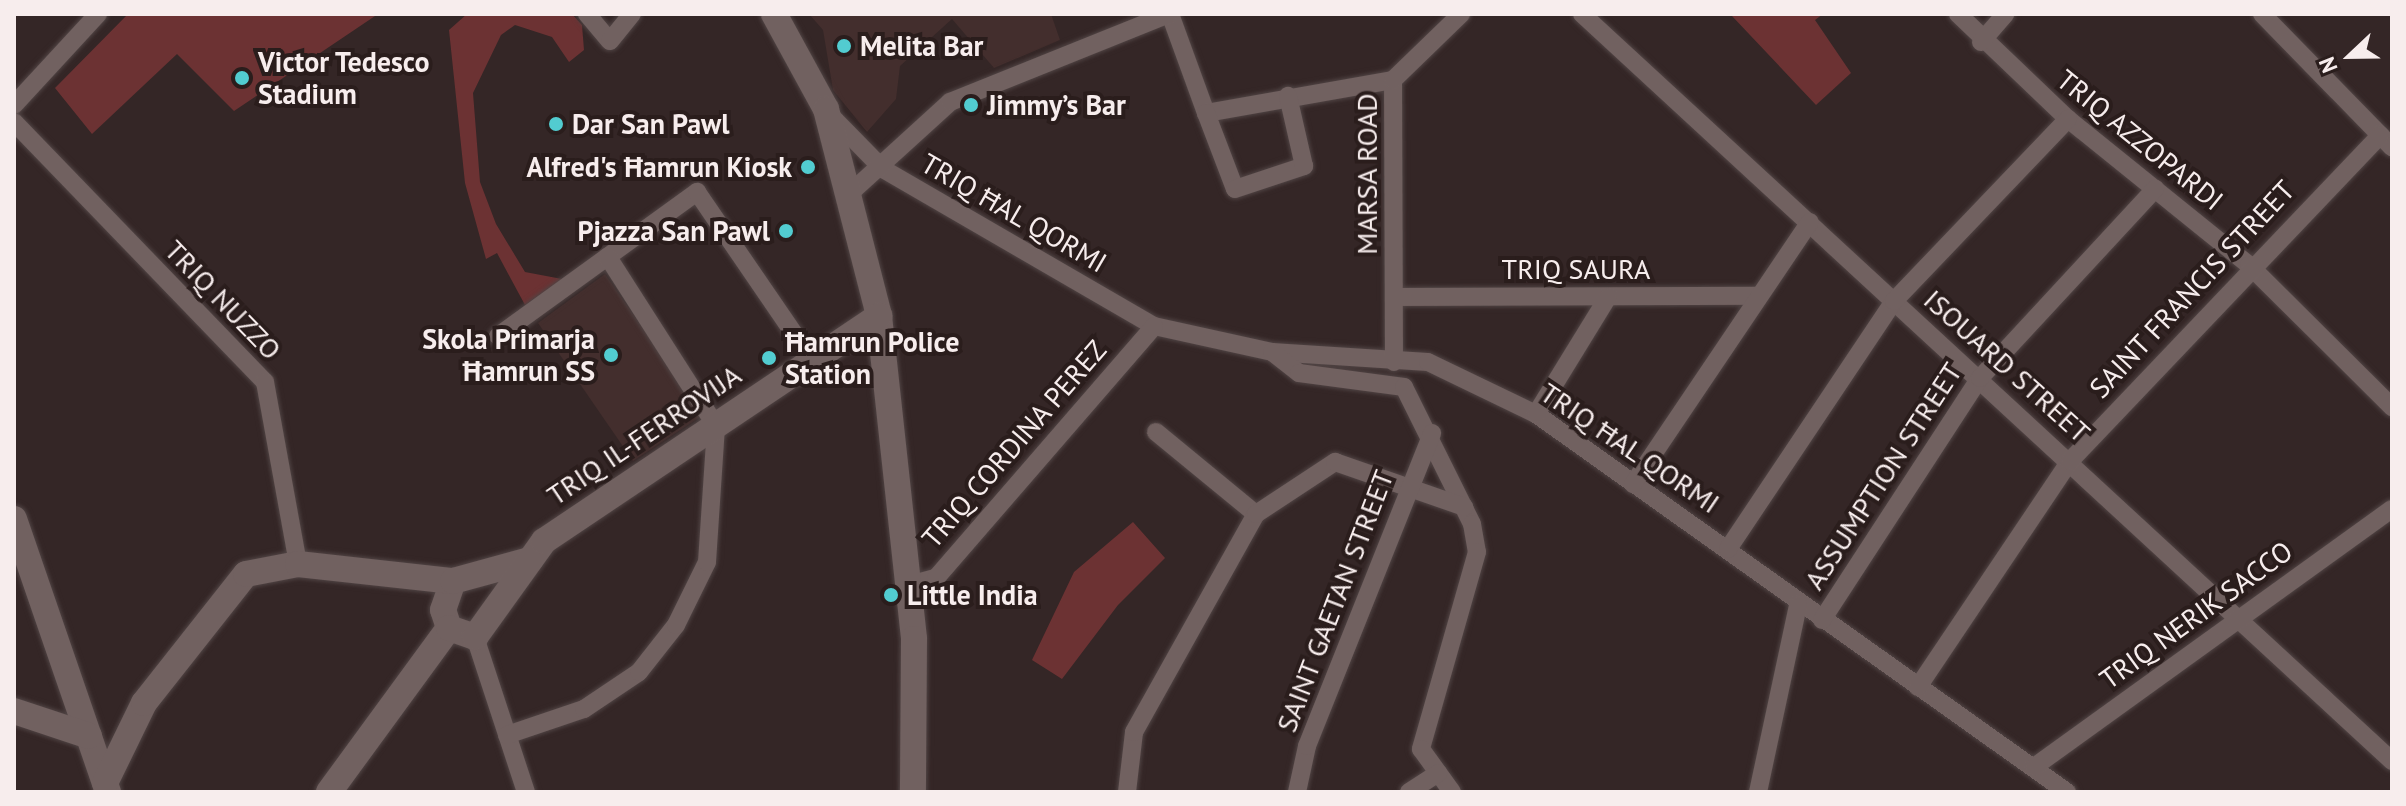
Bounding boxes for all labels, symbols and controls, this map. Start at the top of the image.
north arrow [2310,16,2390,96]
place label: Melita Bar [860,29,983,63]
marker: Melita Bar [835,37,853,55]
place label: Victor Tedesco Stadium [258,45,430,111]
text: N [2312,53,2343,77]
street label: TRIQ AZZOPARDI [2050,63,2230,217]
marker: Victor Tedesco Stadium [233,69,251,87]
place label: Jimmy’s Bar [987,88,1126,122]
street label: MARSA ROAD [1350,93,1384,255]
marker: Jimmy’s Bar [962,96,980,114]
place label: Dar San Pawl [572,107,729,141]
marker: Dar San Pawl [547,115,565,133]
street label: TRIQ ĦAL QORMI [915,146,1113,280]
place label: Alfred's Ħamrun Kiosk [526,150,792,184]
marker: Alfred's Ħamrun Kiosk [799,158,817,176]
street label: SAINT FRANCIS STREET [2082,173,2302,405]
place label: Pjazza San Pawl [577,214,770,248]
marker: Pjazza San Pawl [777,222,795,240]
street label: TRIQ NUZZO [158,233,288,367]
street label: TRIQ SAURA [1502,252,1650,286]
street label: ISOUARD STREET [1917,283,2097,449]
place label: Skola Primarja Ħamrun SS [422,322,595,388]
place label: Ħamrun Police Station [785,325,959,391]
street label: TRIQ CORDINA PEREZ [914,333,1114,555]
marker: Skola Primarja Ħamrun SS [602,346,620,364]
marker: Ħamrun Police Station [760,349,778,367]
street label: ASSUMPTION STREET [1797,356,1969,596]
street label: TRIQ IL-FERROVIJA [541,358,747,512]
street label: TRIQ ĦAL QORMI [1534,375,1726,521]
street label: SAINT GAETAN STREET [1269,465,1401,737]
street label: TRIQ NERIK SACCO [2093,534,2299,696]
place label: Little India [907,578,1038,612]
marker: Little India [882,586,900,604]

